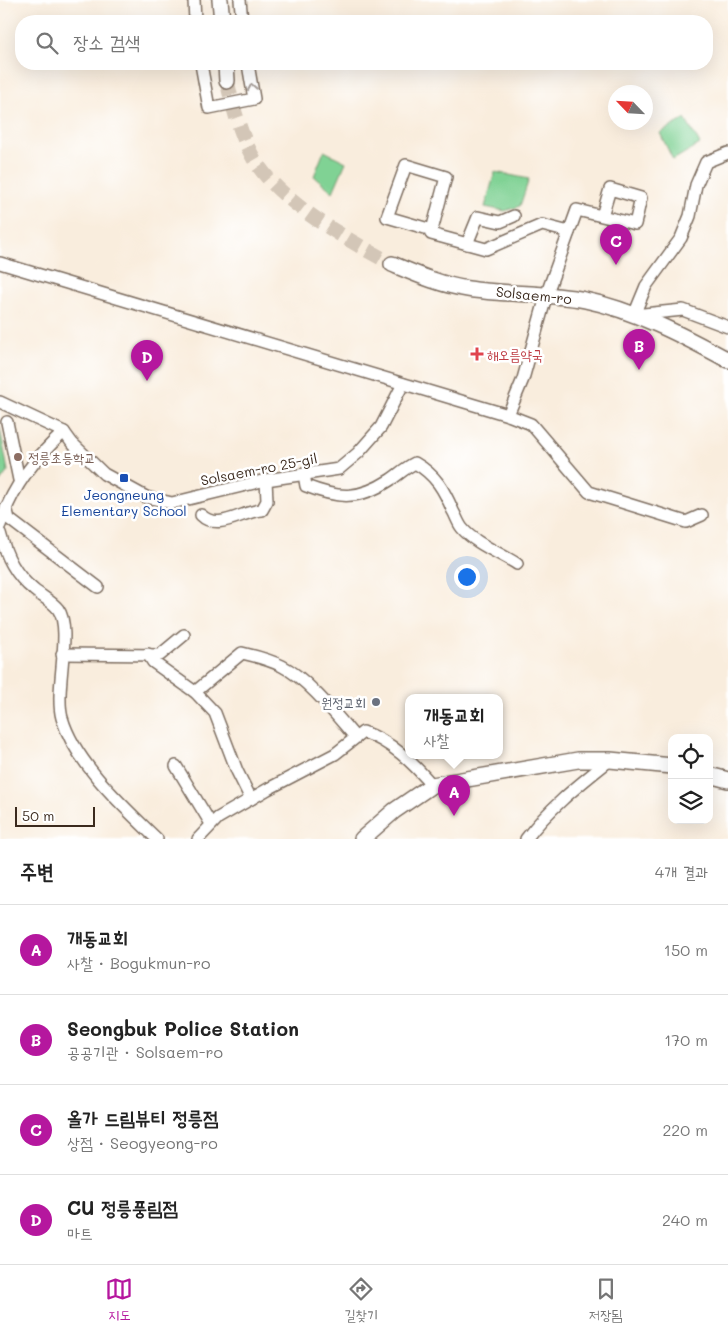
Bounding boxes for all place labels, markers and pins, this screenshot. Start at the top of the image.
pin: C [600,224,632,265]
pin: B [623,329,655,370]
pin: D [131,340,163,381]
place label: 해오름약국 [487,345,543,364]
marker: 해오름약국 [471,348,483,360]
place label: 정릉초등학교 [28,448,96,467]
marker: 정릉초등학교 [12,451,24,463]
marker: Jeongneung Elementary School [118,472,130,484]
place label: Jeongneung Elementary School [61,485,187,520]
place label: 원정교회 [321,693,366,712]
marker: 원정교회 [370,696,382,708]
pin: A [438,775,470,816]

